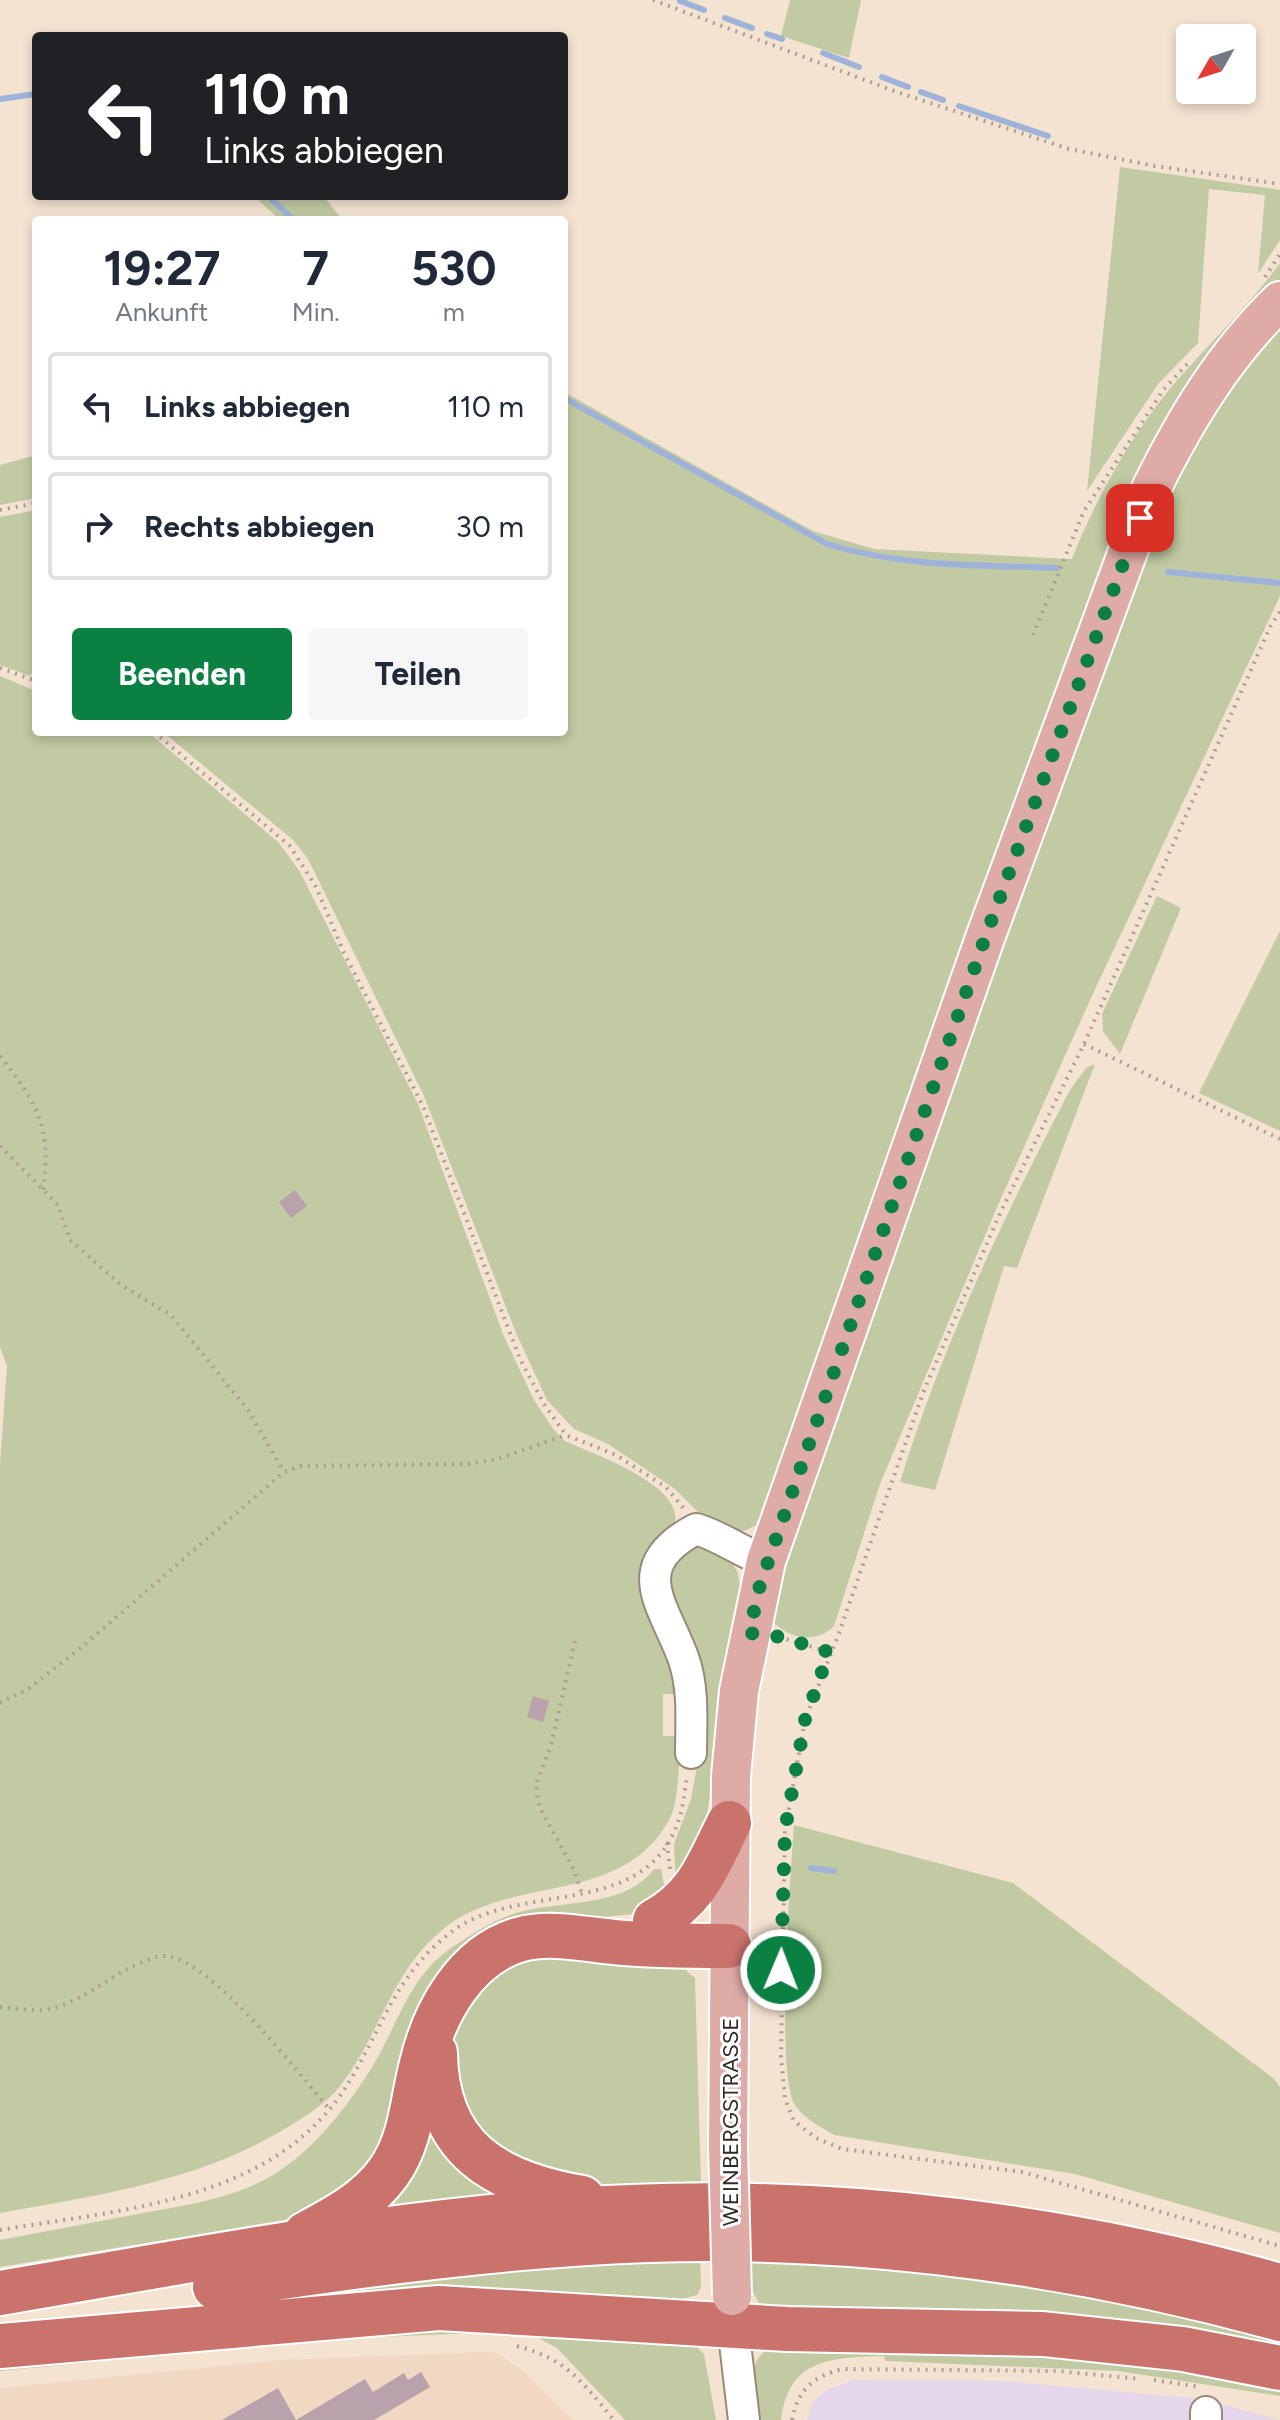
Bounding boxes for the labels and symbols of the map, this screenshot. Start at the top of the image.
north arrow [1176,24,1256,104]
pin [1106,484,1174,552]
position arrow [739,1928,823,2012]
street label: WEINBERGSTRASSE [717,2018,744,2226]

